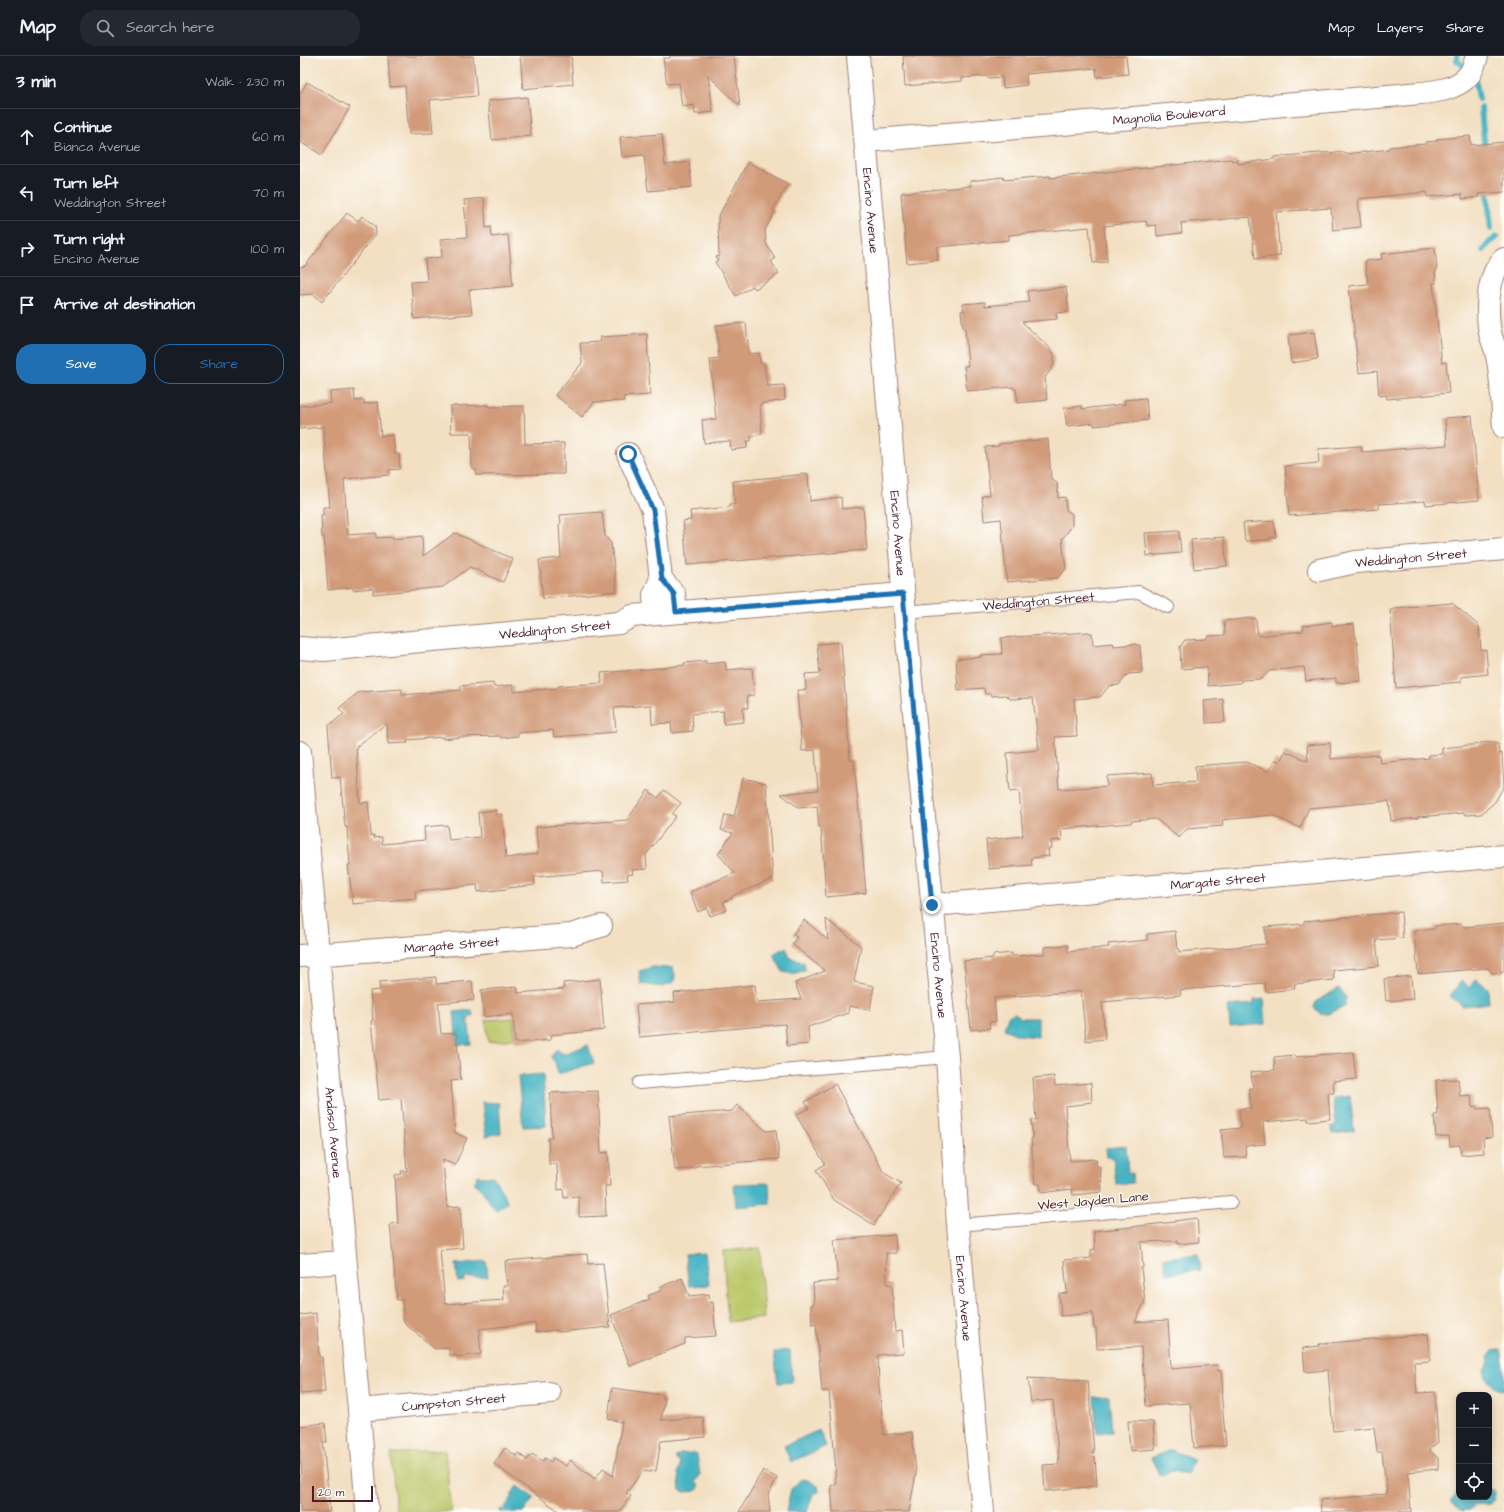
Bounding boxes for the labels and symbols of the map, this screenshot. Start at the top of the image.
street label: Magnolia Boulevard [1112,102,1226,130]
street label: Encino Avenue [858,167,883,254]
route start [619,445,637,463]
street label: Encino Avenue [885,490,910,577]
street label: Weddington Street [1354,544,1468,572]
street label: Weddington Street [982,588,1096,615]
street label: Weddington Street [498,616,612,644]
street label: Margate Street [1170,868,1267,895]
route end [923,896,941,914]
street label: Encino Avenue [925,932,951,1019]
street label: Margate Street [403,933,501,958]
street label: Andasol Avenue [320,1086,346,1179]
street label: West Jayden Lane [1037,1187,1149,1216]
street label: Encino Avenue [951,1255,976,1342]
street label: Cumpston Street [401,1389,507,1416]
scale bar [312,1484,373,1503]

